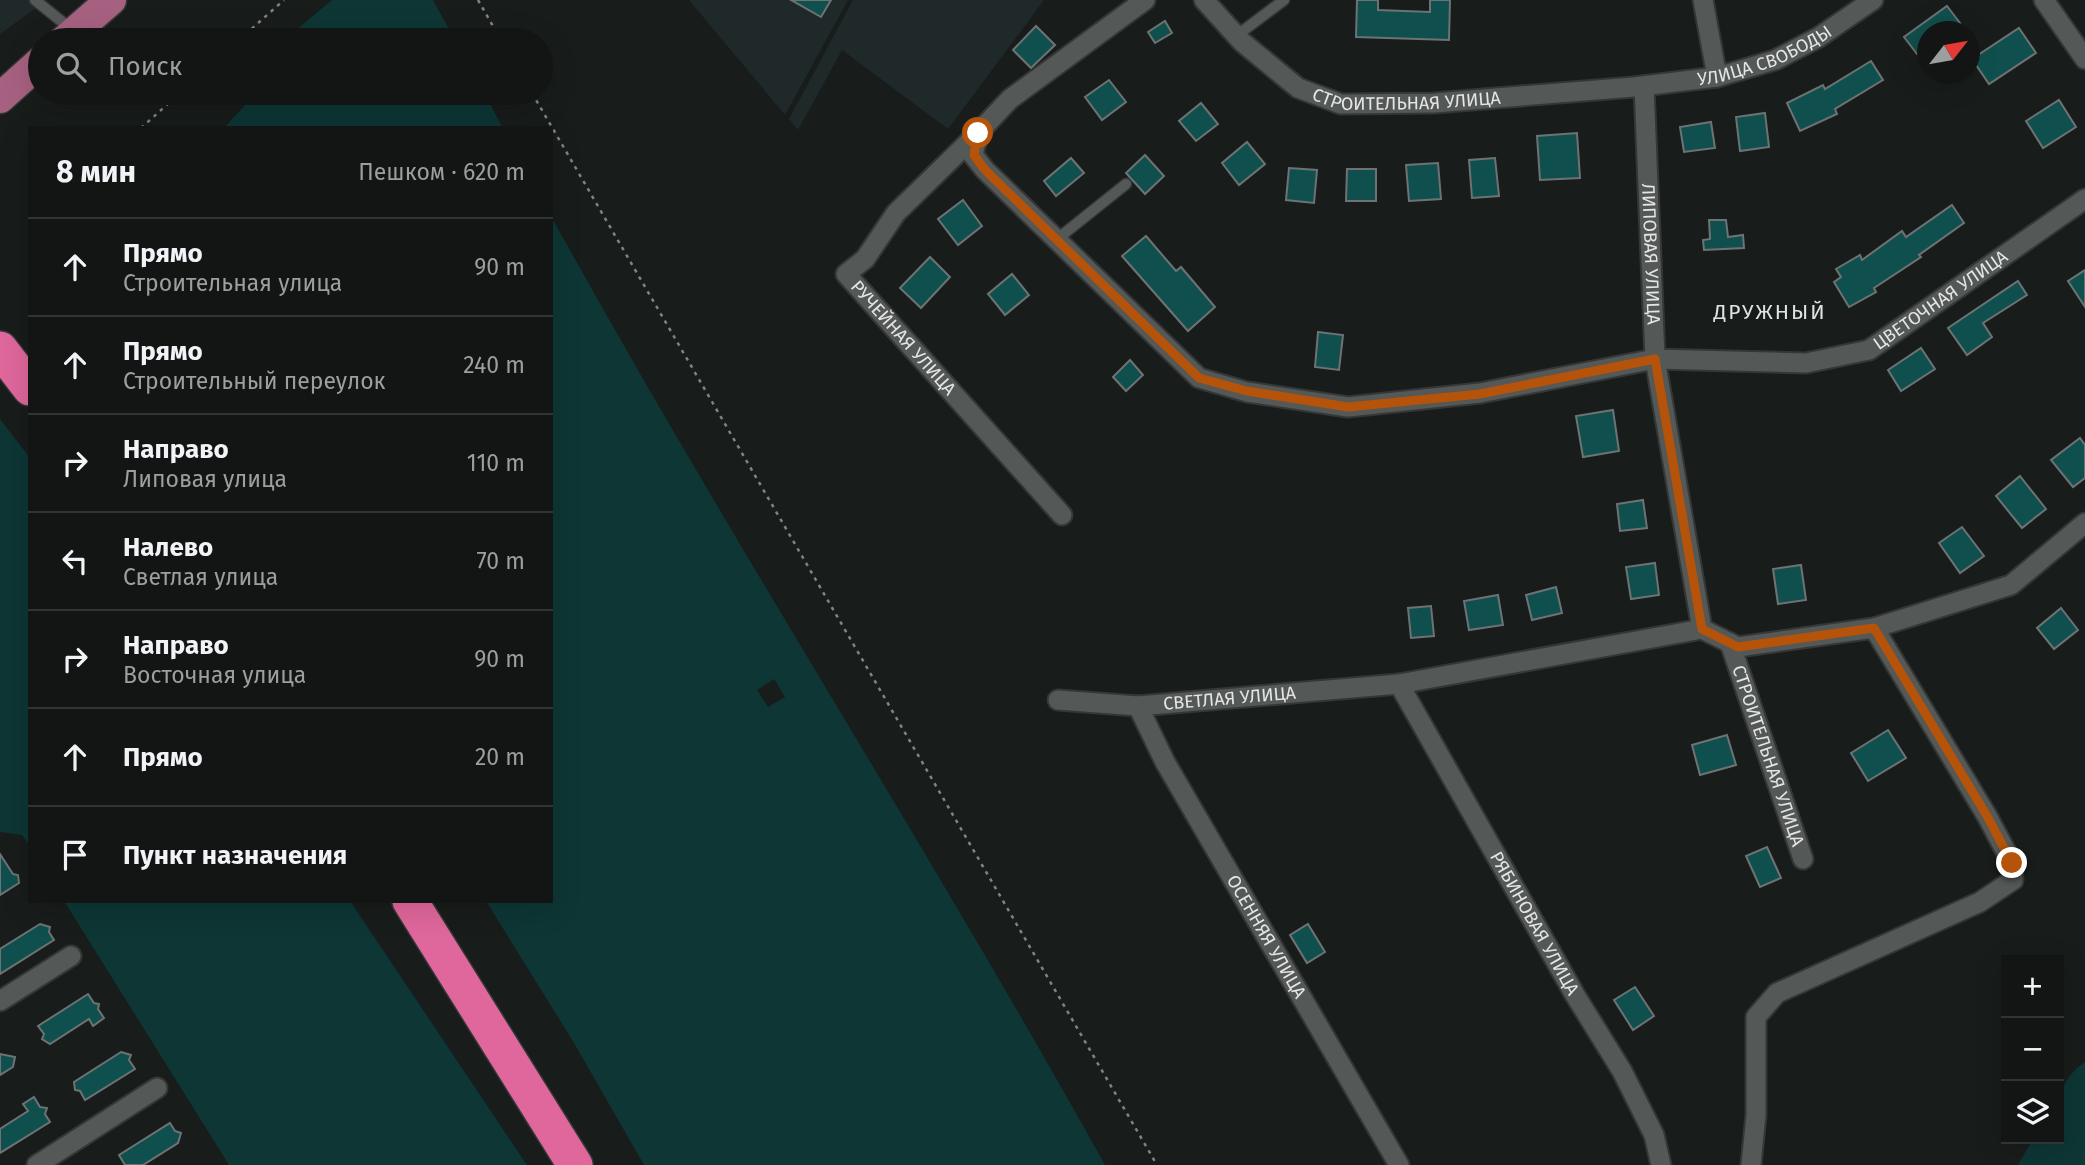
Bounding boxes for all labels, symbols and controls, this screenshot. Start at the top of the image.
street label: УЛИЦА СВОБОДЫ [1696,21,1836,90]
north arrow [1917,21,1980,84]
search box [28,28,553,105]
icon: search [52,48,90,86]
text: Поиск [108,51,182,82]
street label: СТРОИТЕЛЬНАЯ УЛИЦА [1309,83,1502,115]
route start [962,117,993,148]
text: 8 мин [56,154,136,190]
text: Пешком · 620 m [358,158,525,186]
street label: ЛИПОВАЯ УЛИЦА [1637,183,1665,326]
text: Прямо [123,238,203,269]
street label: ЦВЕТОЧНАЯ УЛИЦА [1869,245,2012,355]
icon: ahead [56,248,94,286]
text: 90 m [474,253,525,281]
text: Строительная улица [123,269,342,297]
street label: РУЧЕЙНАЯ УЛИЦА [846,276,961,400]
district label: ДРУЖНЫЙ [1712,299,1827,325]
text: Прямо [123,336,203,367]
icon: ahead [56,346,94,384]
text: 240 m [463,351,525,379]
text: Строительный переулок [123,367,386,395]
text: Направо [123,434,229,465]
icon: right [56,444,94,482]
text: 110 m [467,449,525,477]
text: Липовая улица [123,465,287,493]
text: Налево [123,532,213,563]
icon: left [56,542,94,580]
text: 70 m [476,547,525,575]
text: Светлая улица [123,563,278,591]
text: Направо [123,630,229,661]
icon: right [56,640,94,678]
text: 90 m [474,645,525,673]
text: Восточная улица [123,661,306,689]
street label: СТРОИТЕЛЬНАЯ УЛИЦА [1727,662,1809,850]
street label: СВЕТЛАЯ УЛИЦА [1162,682,1297,715]
icon: ahead [56,738,94,776]
text: Прямо [123,742,203,773]
text: 20 m [475,743,525,771]
icon: arrive [56,836,94,874]
text: Пункт назначения [123,840,347,871]
route end [1996,847,2027,878]
street label: РЯБИНОВАЯ УЛИЦА [1485,848,1584,1000]
street label: ОСЕННЯЯ УЛИЦА [1222,871,1311,1003]
map controls [2001,955,2064,1144]
button: + [2001,955,2064,1018]
button: − [2001,1018,2064,1081]
button: layers [2001,1081,2064,1144]

